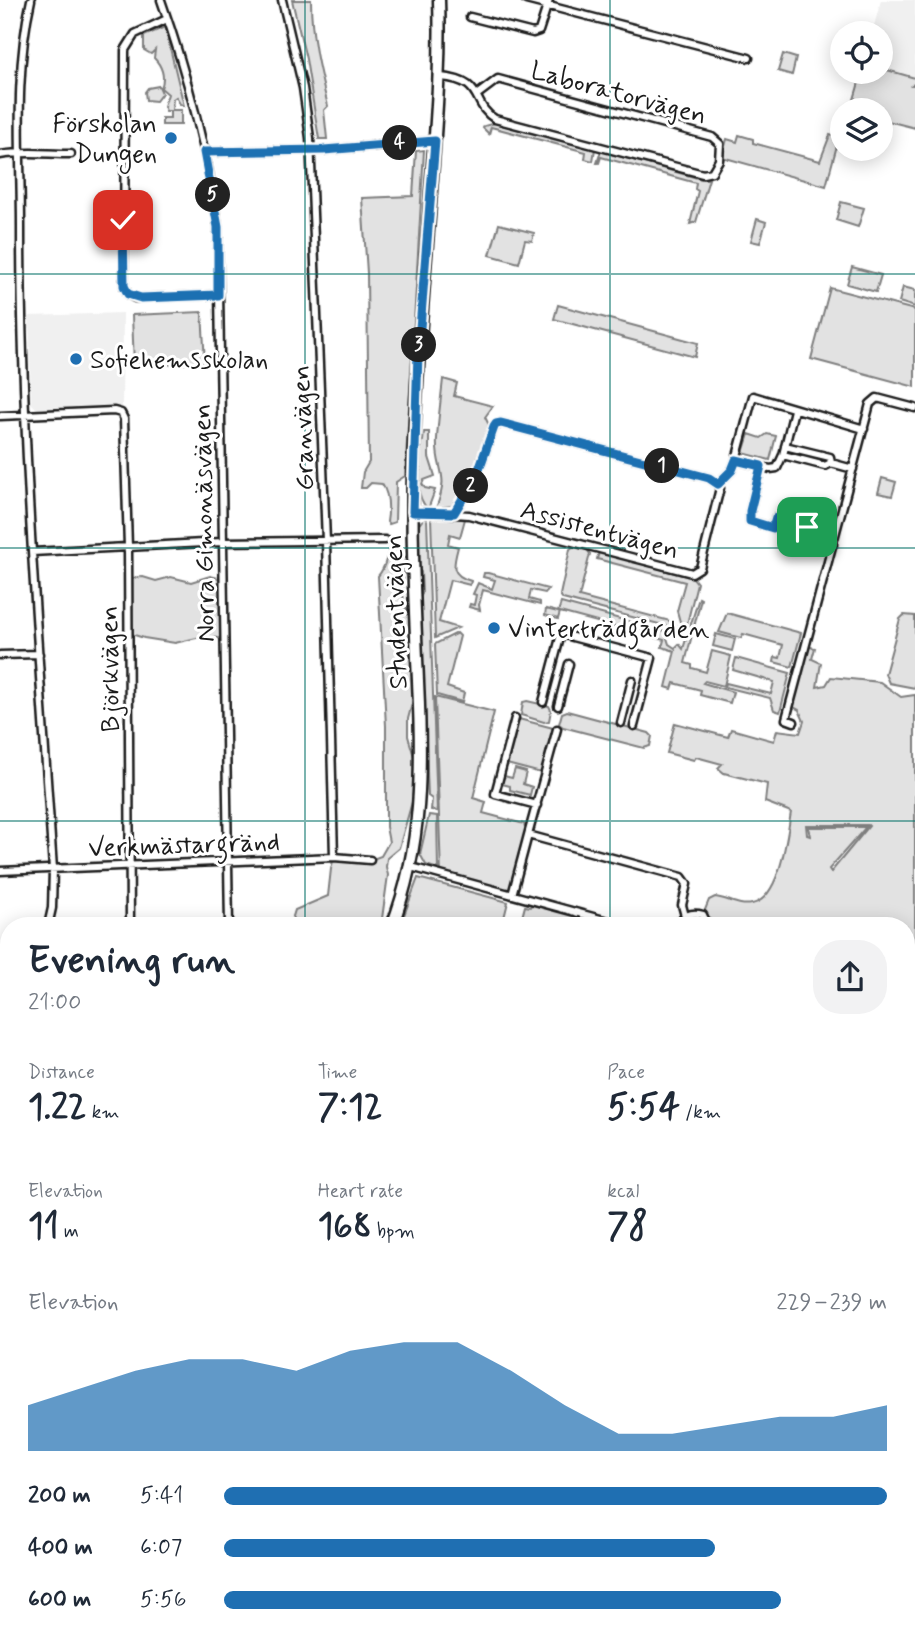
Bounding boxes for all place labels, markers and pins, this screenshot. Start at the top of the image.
place label: Förskolan Dungen [53,108,157,174]
pin: 4 [382,125,418,160]
marker: Förskolan Dungen [163,130,179,146]
pin: 5 [196,178,230,212]
pin [93,190,153,250]
pin: 3 [402,328,436,362]
place label: Sofiehemsskolan [90,344,268,378]
marker: Sofiehemsskolan [68,351,84,367]
pin: 1 [644,448,680,484]
pin: 2 [454,468,489,504]
pin [777,497,837,557]
place label: Vinterträdgården [508,613,709,650]
marker: Vinterträdgården [486,620,502,636]

